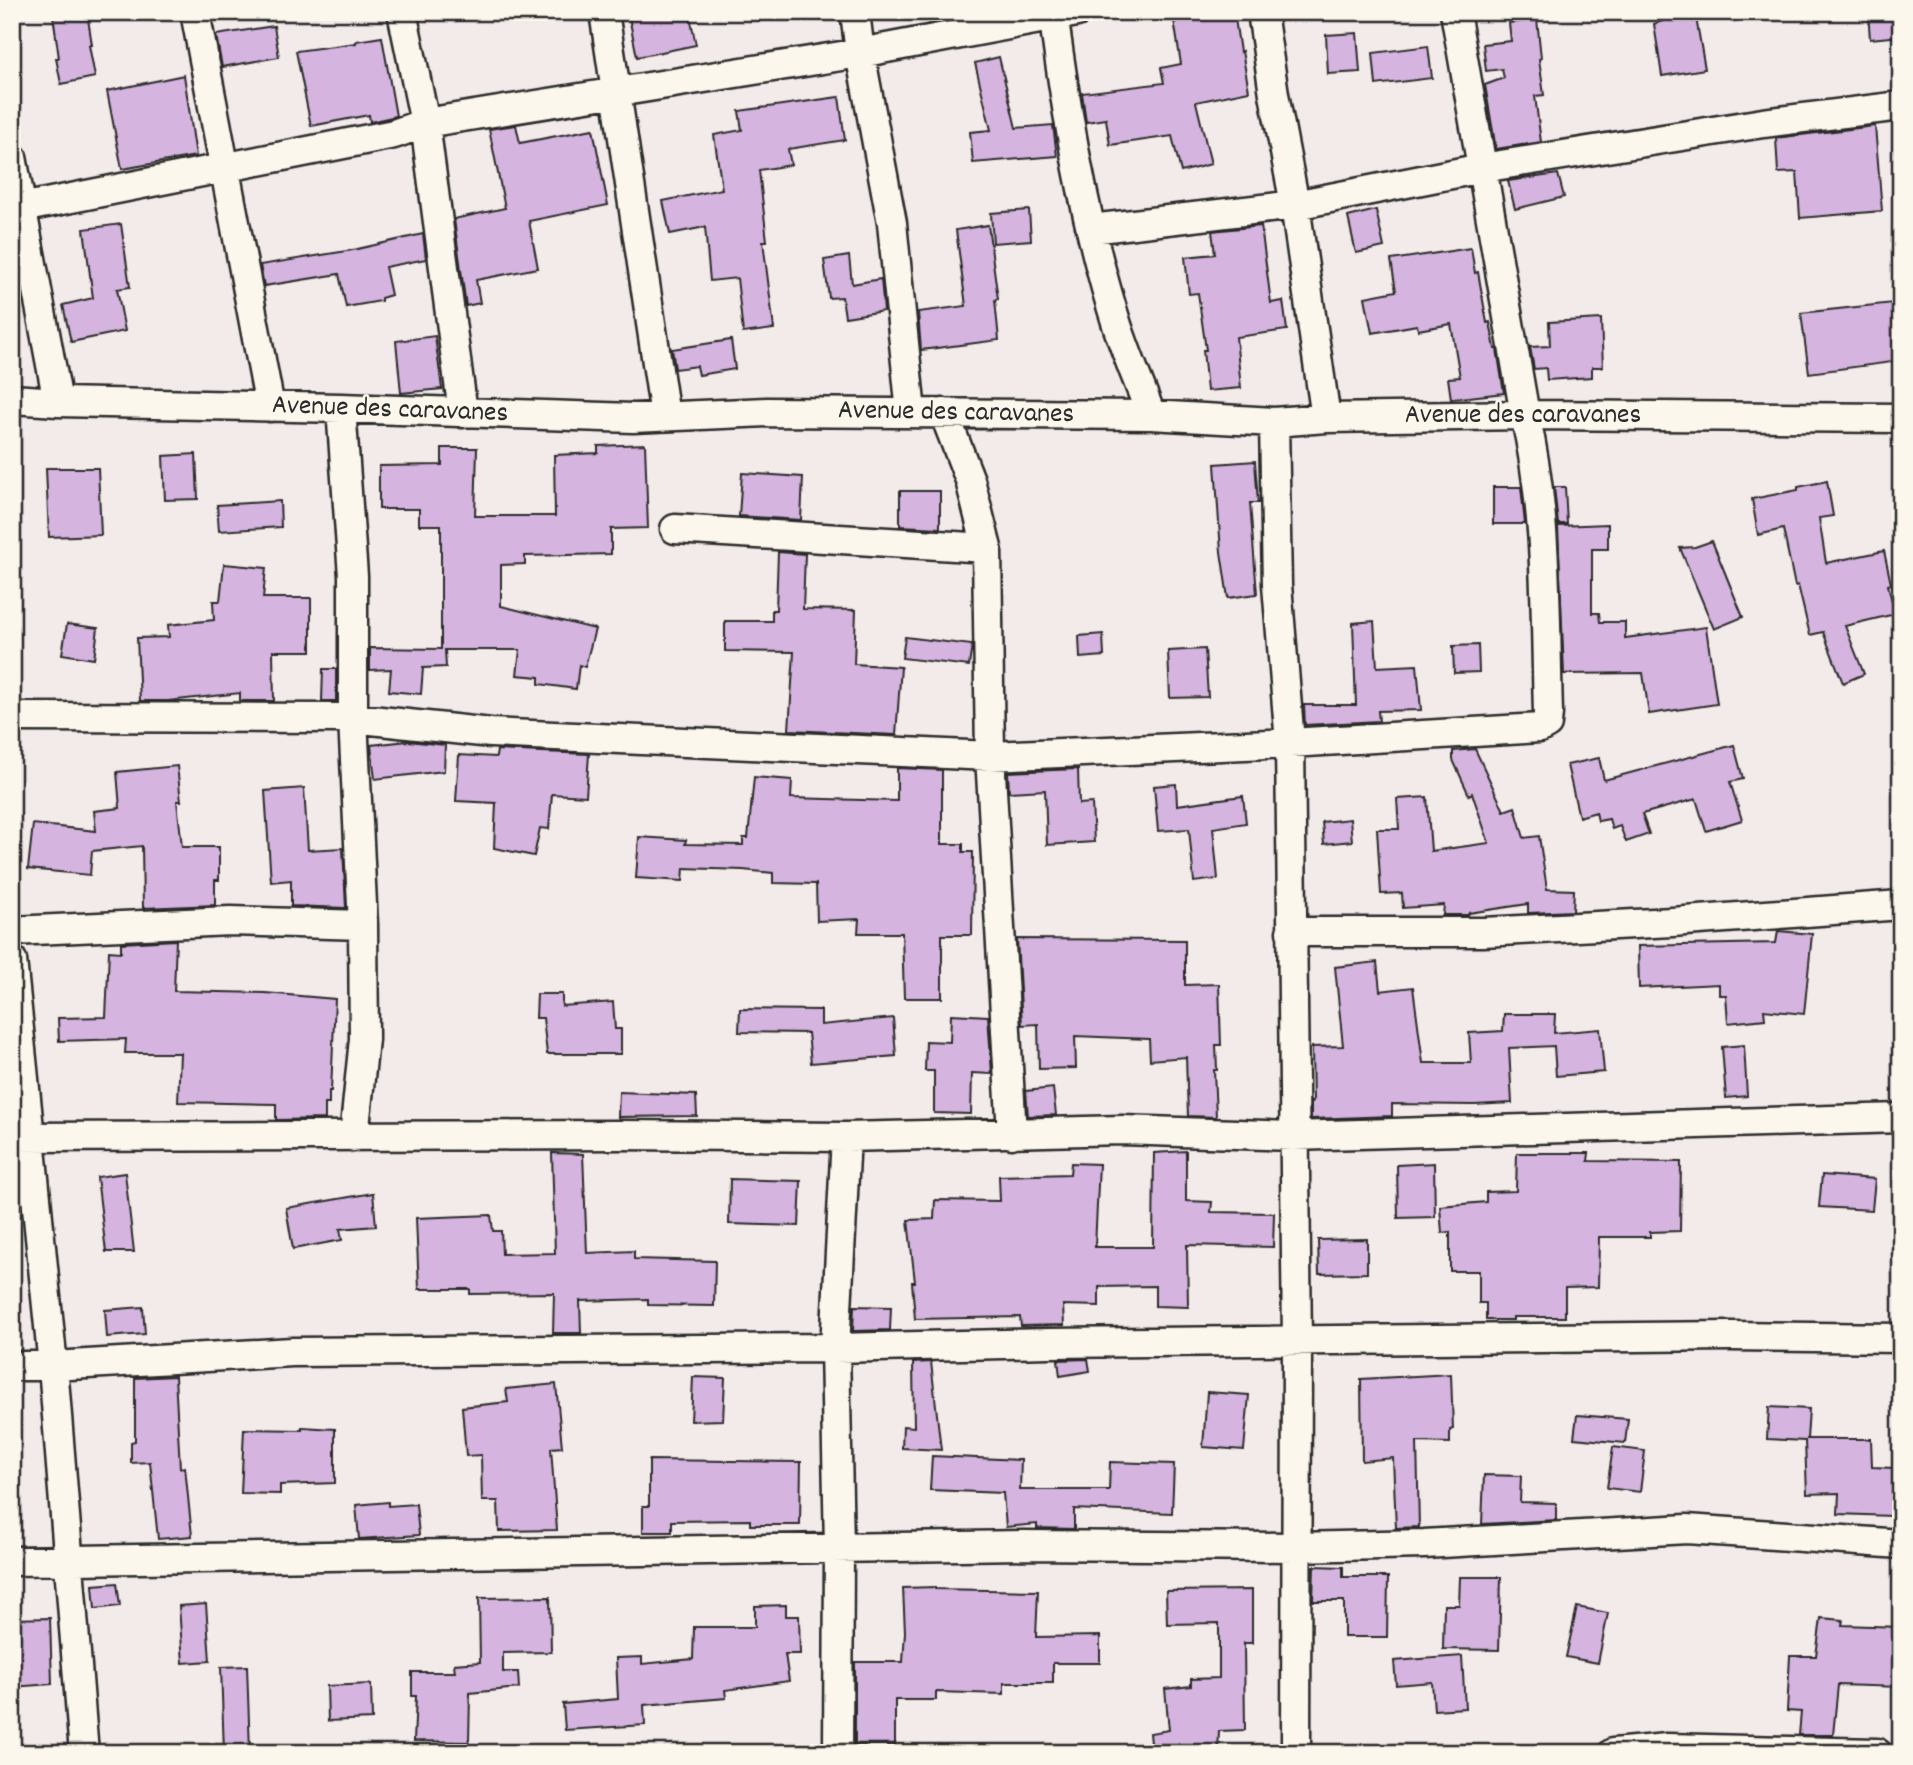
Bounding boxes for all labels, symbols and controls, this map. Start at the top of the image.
street label: Avenue des caravanes [271,387,509,435]
street label: Avenue des caravanes [837,392,1075,436]
street label: Avenue des caravanes [1405,397,1641,437]

